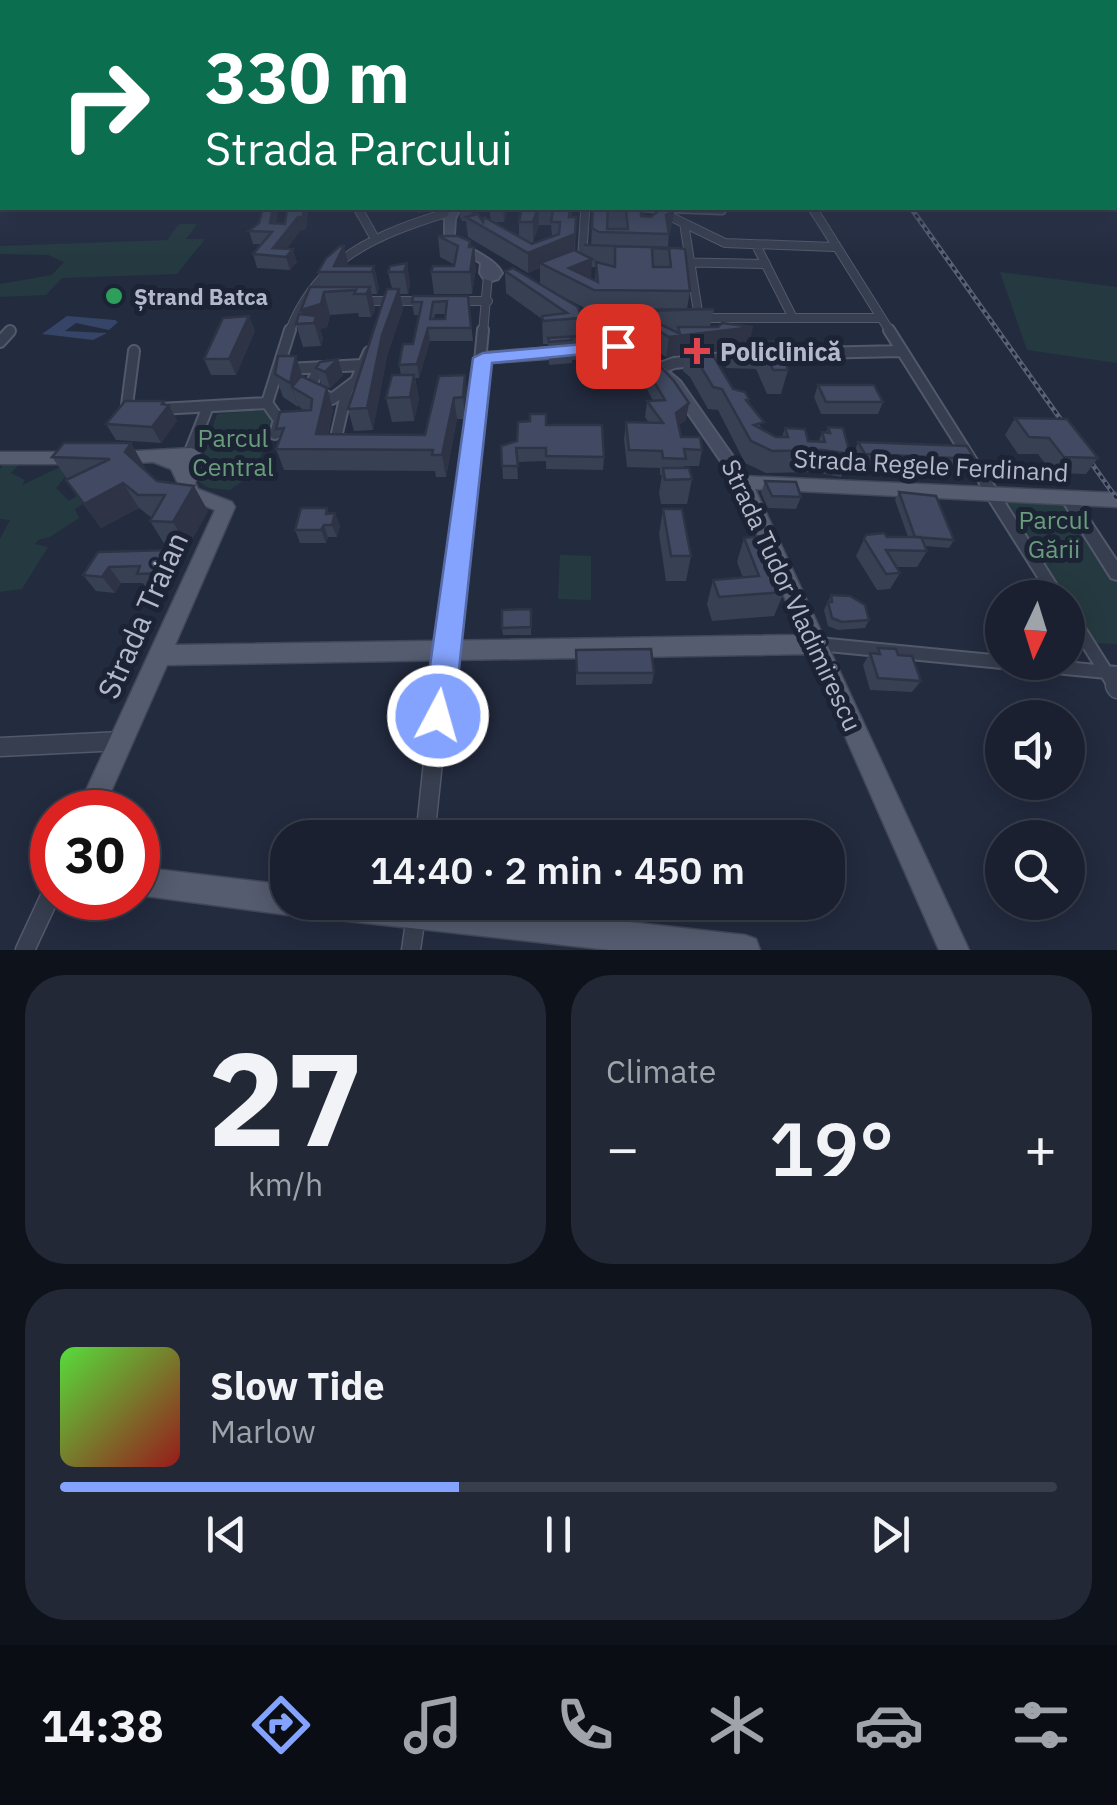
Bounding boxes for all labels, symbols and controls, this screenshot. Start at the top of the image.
text: 330 m [205,31,410,122]
icon: right [40,40,170,170]
text: Strada Parcului [205,119,512,177]
place label: Ștrand Batca [134,282,268,311]
marker: Ștrand Batca [103,285,125,307]
pin [576,304,661,389]
icon: arrive [591,319,646,374]
place label: Policlinică [720,335,842,368]
marker: Policlinică [684,338,710,364]
park label: Parcul Central [192,421,274,483]
street label: Strada Regele Ferdinand [793,441,1069,489]
street label: Strada Tudor Vladimirescu [714,454,870,736]
park label: Parcul Gării [1019,503,1090,565]
street label: Strada Traian [88,525,196,705]
north arrow [985,580,1085,680]
map controls [985,580,1085,920]
position arrow [386,664,490,768]
button: sound [985,700,1085,800]
speed limit sign: 30 [30,790,160,920]
button: search [985,820,1085,920]
text: 14:40 · 2 min · 450 m [370,845,745,894]
text: 27 [207,1013,364,1182]
text: Climate [606,1050,716,1092]
text: 19° [769,1099,894,1197]
text: − [606,1112,639,1183]
text: + [1024,1112,1057,1183]
text: km/h [248,1163,323,1205]
text: Slow Tide [210,1361,385,1410]
text: Marlow [210,1410,316,1452]
icon: previous [199,1507,254,1562]
icon: pause [531,1507,586,1562]
icon: next [863,1507,918,1562]
icon: directions [246,1690,316,1760]
icon: music [398,1690,468,1760]
icon: phone [550,1690,620,1760]
icon: climate [702,1690,772,1760]
icon: car [854,1690,924,1760]
icon: filters [1006,1690,1076,1760]
text: 14:38 [41,1696,164,1754]

